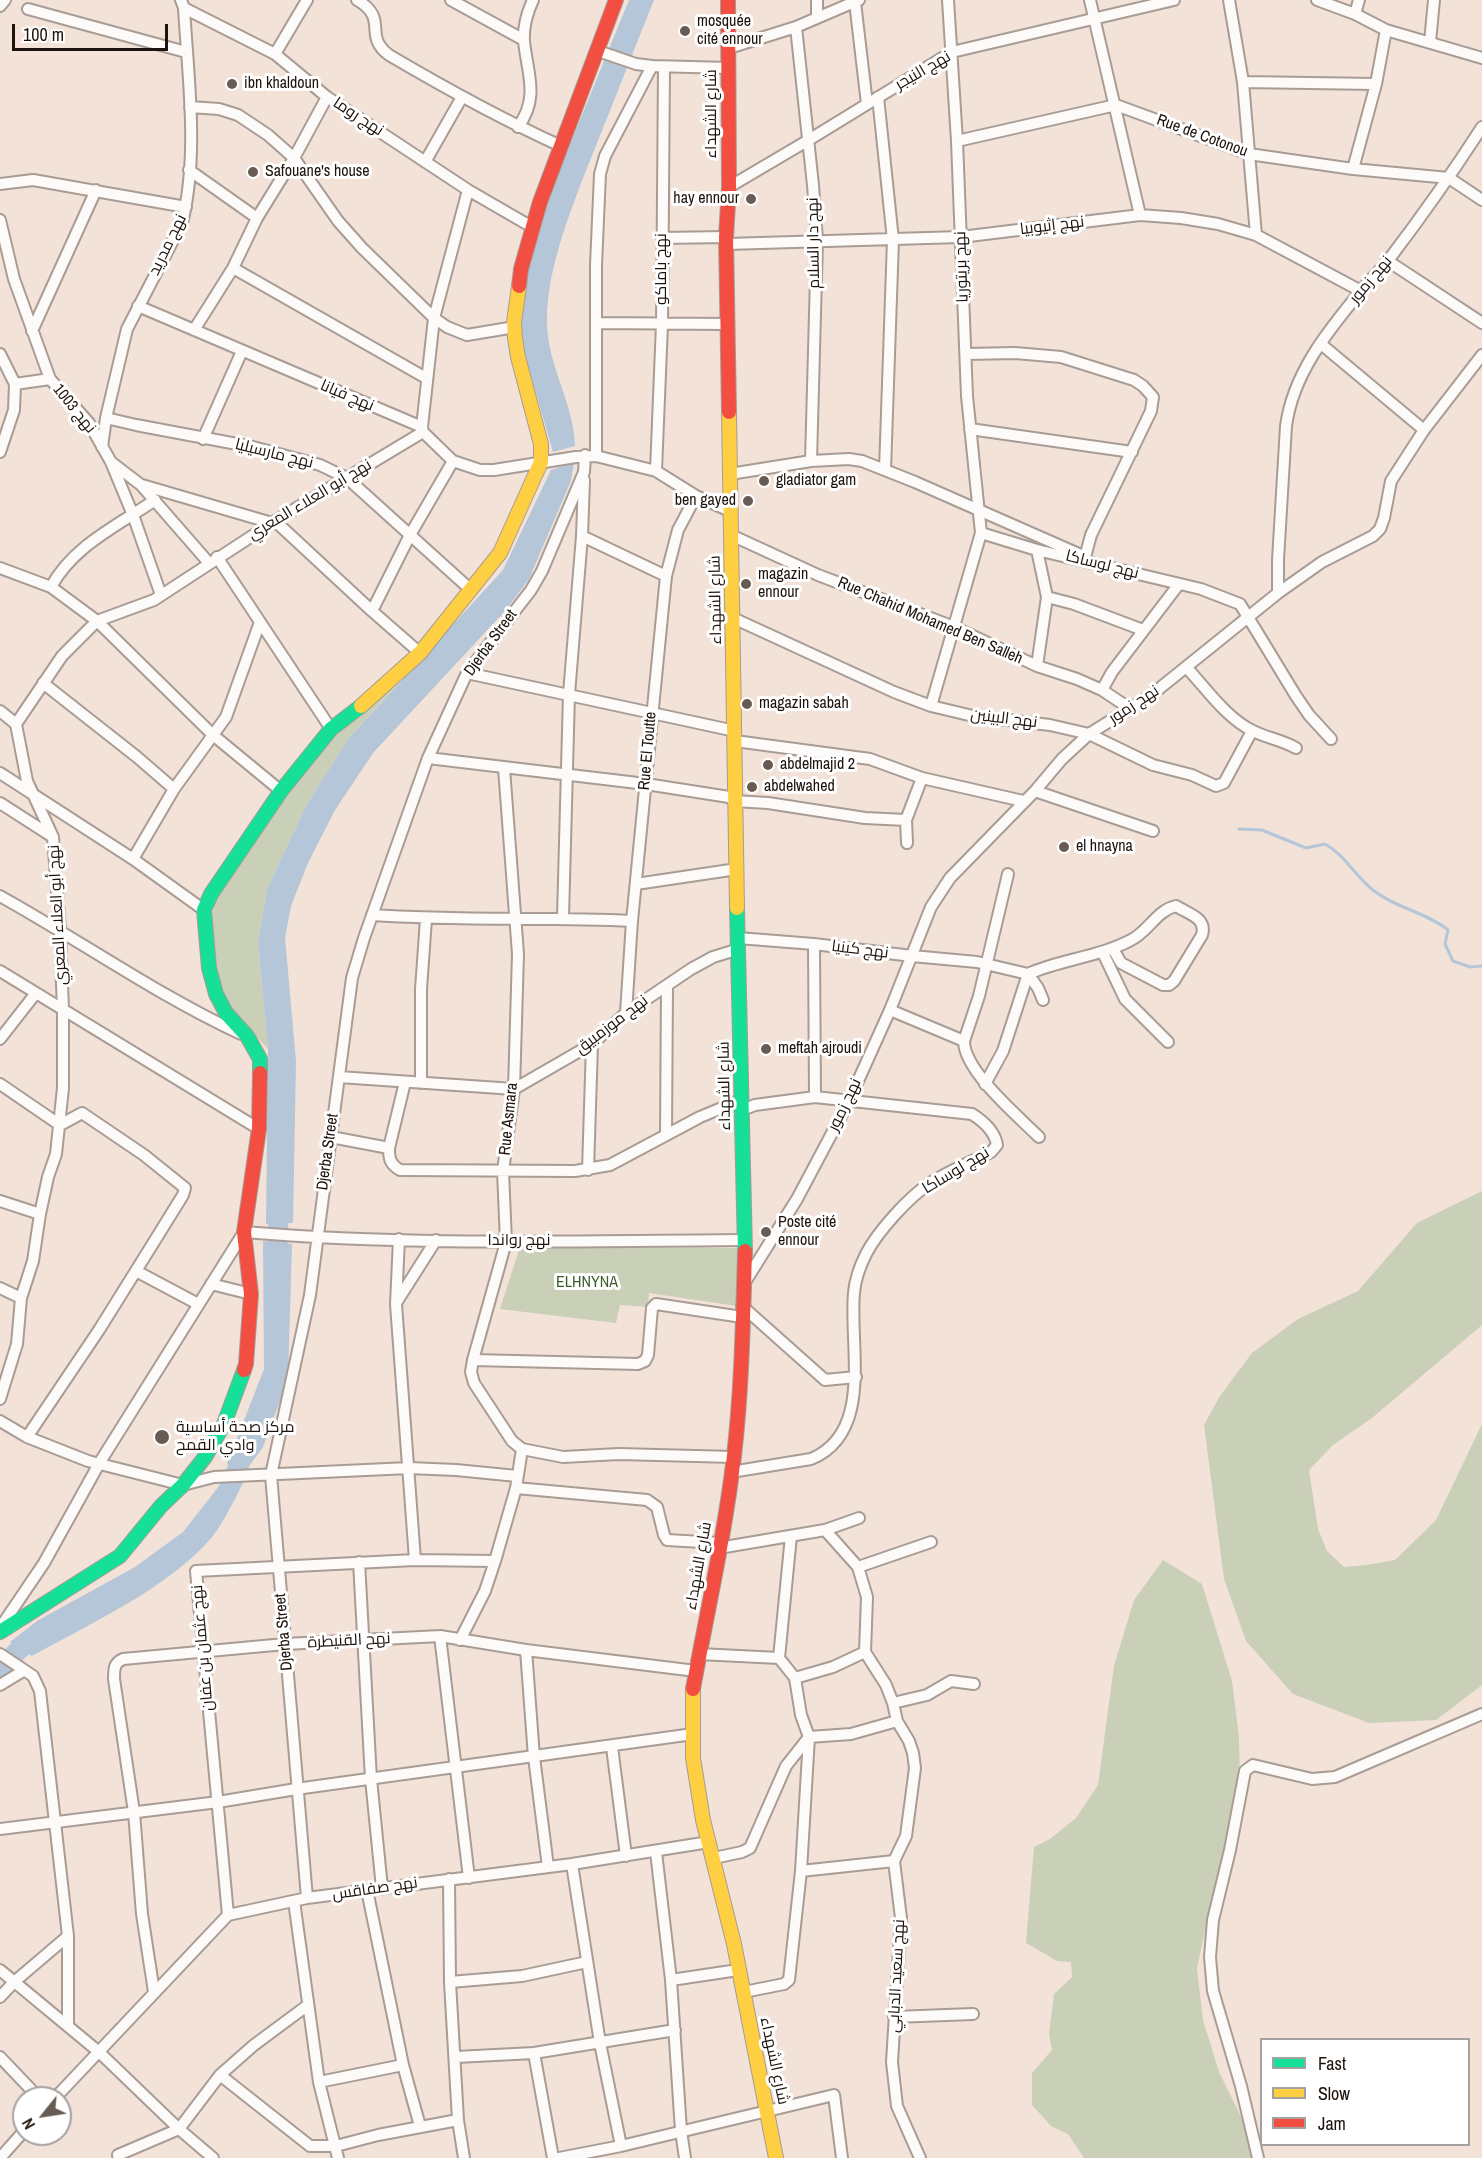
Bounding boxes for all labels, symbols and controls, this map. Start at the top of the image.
scale bar [15,12,171,50]
place label: mosquée cité ennour [697,12,763,50]
text: 100 m [23,22,64,47]
marker: mosquée cité ennour [678,24,692,38]
street label: نهج النيجر [892,47,954,95]
street label: شارع الشهداء [702,69,722,159]
place label: ibn khaldoun [244,74,319,94]
marker: ibn khaldoun [225,77,239,91]
street label: نهج روما [329,94,387,140]
street label: Rue de Cotonou [1154,111,1250,161]
place label: Safouane's house [265,162,370,182]
marker: Safouane's house [246,165,260,179]
place label: hay ennour [673,189,739,209]
marker: hay ennour [744,192,758,206]
street label: نهج دار السلام [804,197,824,289]
street label: نهج مدريد [145,211,191,279]
street label: نهج إثيوبيا [1019,213,1085,239]
street label: نهج بريتوريا [951,231,973,303]
street label: نهج باماكو [652,233,672,305]
street label: نهج زمور [1345,252,1397,308]
street label: نهج فيانا [317,376,377,416]
street label: نهج 1003 [48,381,100,437]
street label: نهج مارسيليا [233,435,315,473]
street label: نهج أبو العلاء المعري [245,456,375,544]
place label: gladiator gam [776,471,856,491]
marker: gladiator gam [757,474,771,488]
place label: ben gayed [675,491,736,511]
marker: ben gayed [741,494,755,508]
street label: نهج لوساكا [1063,547,1141,583]
street label: شارع الشهداء [706,555,726,645]
place label: magazin ennour [758,565,808,603]
street label: Rue Chahid Mohamed Ben Salleh [835,573,1025,669]
marker: magazin ennour [739,577,753,591]
street label: Djerba Street [461,606,521,680]
street label: نهج زمور [1105,682,1163,728]
place label: magazin sabah [759,694,849,714]
marker: magazin sabah [740,697,754,711]
street label: نهج البينين [969,705,1039,733]
street label: Rue El Toutte [635,711,661,791]
place label: abdelmajid 2 [780,755,855,775]
marker: abdelmajid 2 [761,758,775,772]
place label: abdelwahed [764,777,835,797]
marker: abdelwahed [745,780,759,794]
place label: el hnayna [1076,837,1133,857]
marker: el hnayna [1057,840,1071,854]
street label: نهج أبو العلاء المعري [45,844,71,986]
street label: نهج كينيا [830,937,890,963]
street label: نهج موزمبيق [572,991,652,1059]
place label: meftah ajroudi [778,1039,862,1059]
street label: شارع الشهداء [715,1041,735,1131]
marker: meftah ajroudi [759,1042,773,1056]
street label: نهج زمور [824,1075,866,1135]
street label: Rue Asmara [496,1082,522,1156]
street label: Djerba Street [313,1112,343,1192]
street label: نهج لوساكا [919,1143,993,1199]
place label: Poste cité ennour [778,1213,836,1251]
marker: Poste cité ennour [759,1225,773,1239]
street label: نهج رواندا [488,1231,550,1251]
park label: ELHNYNA [556,1273,618,1293]
place label: مركز صحة أساسية وادي القمح [176,1418,295,1456]
marker: مركز صحة أساسية وادي القمح [153,1428,171,1446]
street label: شارع الشهداء [682,1520,716,1612]
street label: نهج عثمان بن عفان [188,1584,218,1712]
street label: Djerba Street [271,1593,297,1671]
street label: نهح القنيطرة [307,1629,391,1653]
street label: نهج صفاقس [331,1873,419,1905]
street label: نهج سعيد الدبابي [884,1919,910,2033]
street label: شارع الشهداء [755,2015,793,2107]
legend [1260,2038,1470,2146]
text: Fast [1318,2051,1346,2076]
text: Slow [1318,2081,1350,2106]
north arrow [12,2086,72,2146]
text: Jam [1318,2111,1346,2136]
text: N [16,2114,40,2134]

